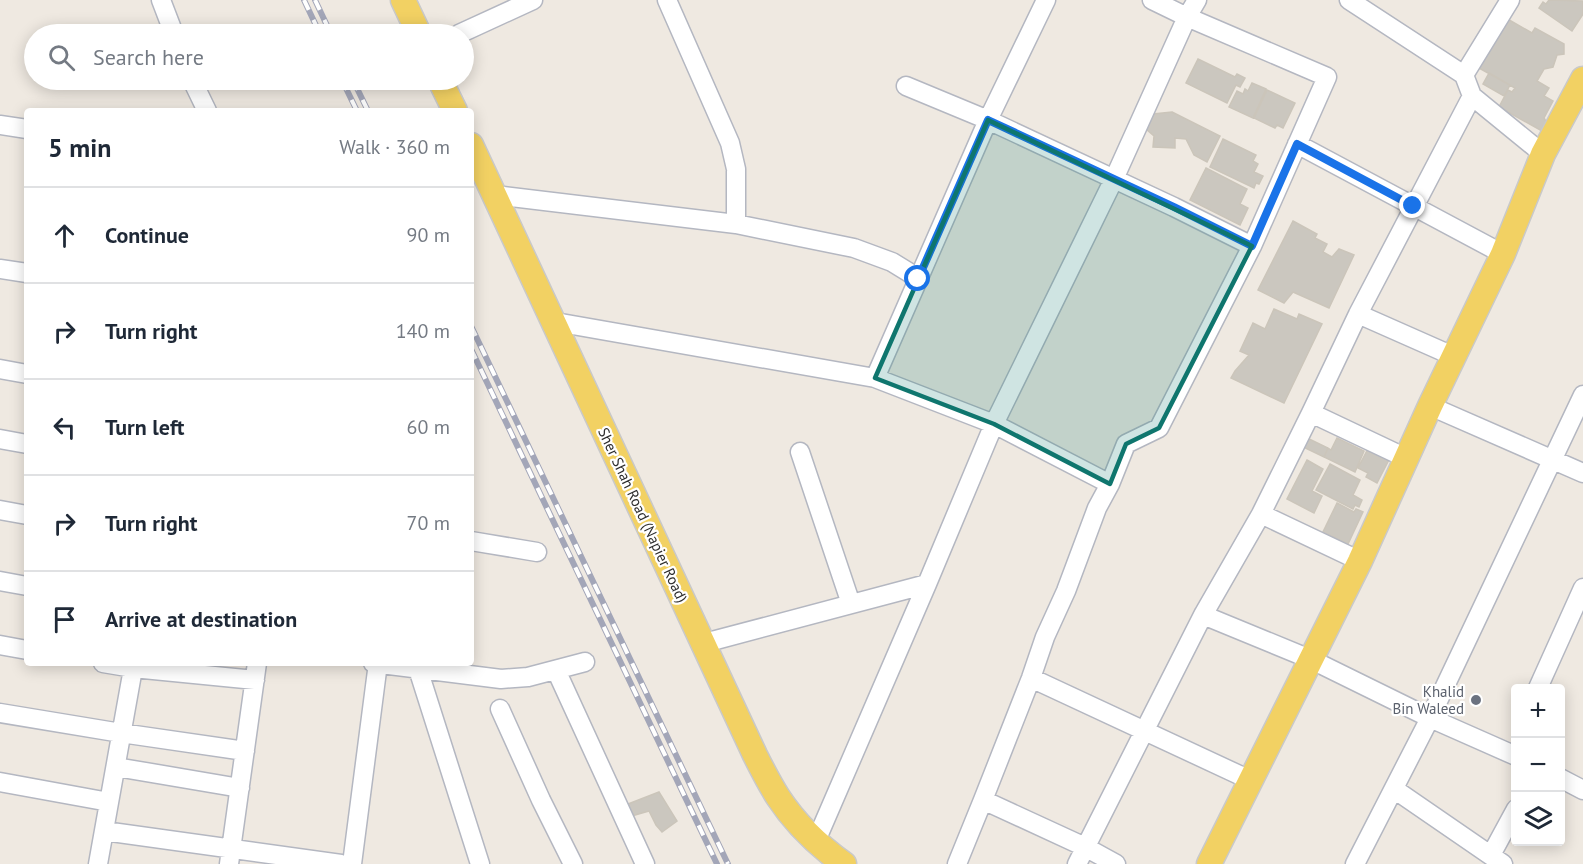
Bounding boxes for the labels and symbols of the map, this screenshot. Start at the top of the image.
route end [1399,192,1425,218]
route start [904,265,930,291]
street label: Sher Shah Road (Napier Road) [594,424,692,606]
place label: Khalid Bin Waleed [1393,682,1464,718]
marker: Khalid Bin Waleed [1469,693,1483,707]

